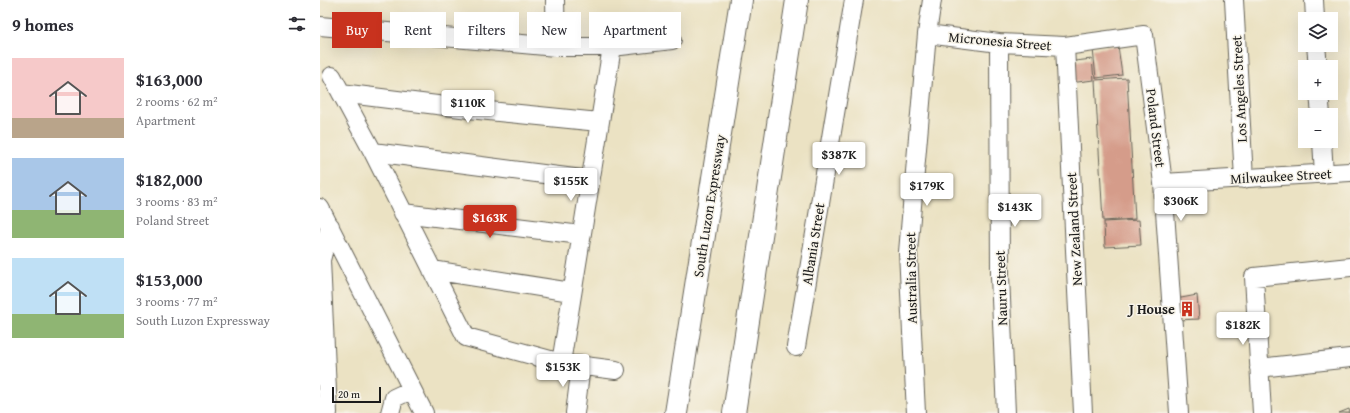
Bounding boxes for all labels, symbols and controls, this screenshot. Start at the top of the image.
text: 9 homes [12,12,74,37]
chip: Buy [332,12,382,48]
chip: Rent [390,12,446,48]
chip: Filters [454,12,519,48]
chip: New [527,12,581,48]
chip: Apartment [589,12,681,48]
map controls [1298,12,1338,148]
button: layers [1298,12,1338,52]
icon: filters [286,13,308,35]
street label: Micronesia Street [948,27,1052,55]
street label: Los Angeles Street [1226,35,1252,143]
button: + [1298,60,1338,100]
text: $163,000 [136,67,202,92]
icon: home [44,74,92,122]
street label: Poland Street [1141,88,1171,169]
pin: $110K [440,90,496,124]
text: 2 rooms · 62 m² [136,92,218,111]
text: $110K [450,93,486,112]
button: − [1298,108,1338,148]
text: Apartment [136,111,196,130]
street label: South Luzon Expressway [688,133,730,279]
pin: $387K [811,142,867,176]
text: $387K [821,145,857,164]
street label: Milwaukee Street [1230,163,1332,189]
text: $182,000 [136,167,202,192]
pin: $155K [543,168,599,202]
text: $155K [553,171,589,190]
street label: New Zealand Street [1061,172,1087,286]
pin: $179K [899,173,955,207]
icon: home [44,174,92,222]
text: $179K [909,176,945,195]
pin: $306K [1153,188,1209,222]
text: $306K [1163,191,1199,210]
text: 3 rooms · 83 m² [136,192,218,211]
pin: $143K [987,194,1043,228]
text: $143K [997,197,1033,216]
street label: Albania Street [797,201,829,287]
pin: $163K [462,205,518,239]
text: $163K [472,208,508,227]
text: Poland Street [136,211,209,230]
street label: Australia Street [900,232,922,324]
street label: Nauru Street [990,250,1012,326]
text: $153,000 [136,267,202,292]
icon: home [44,274,92,322]
text: 3 rooms · 77 m² [136,292,218,311]
place label: J House [1127,299,1175,319]
building icon: J House [1178,300,1196,318]
text: South Luzon Expressway [136,311,270,330]
pin: $182K [1215,312,1271,346]
text: $182K [1225,315,1261,334]
pin: $153K [535,354,591,388]
text: $153K [545,357,581,376]
scale bar [332,385,381,404]
text: 20 m [338,386,360,402]

